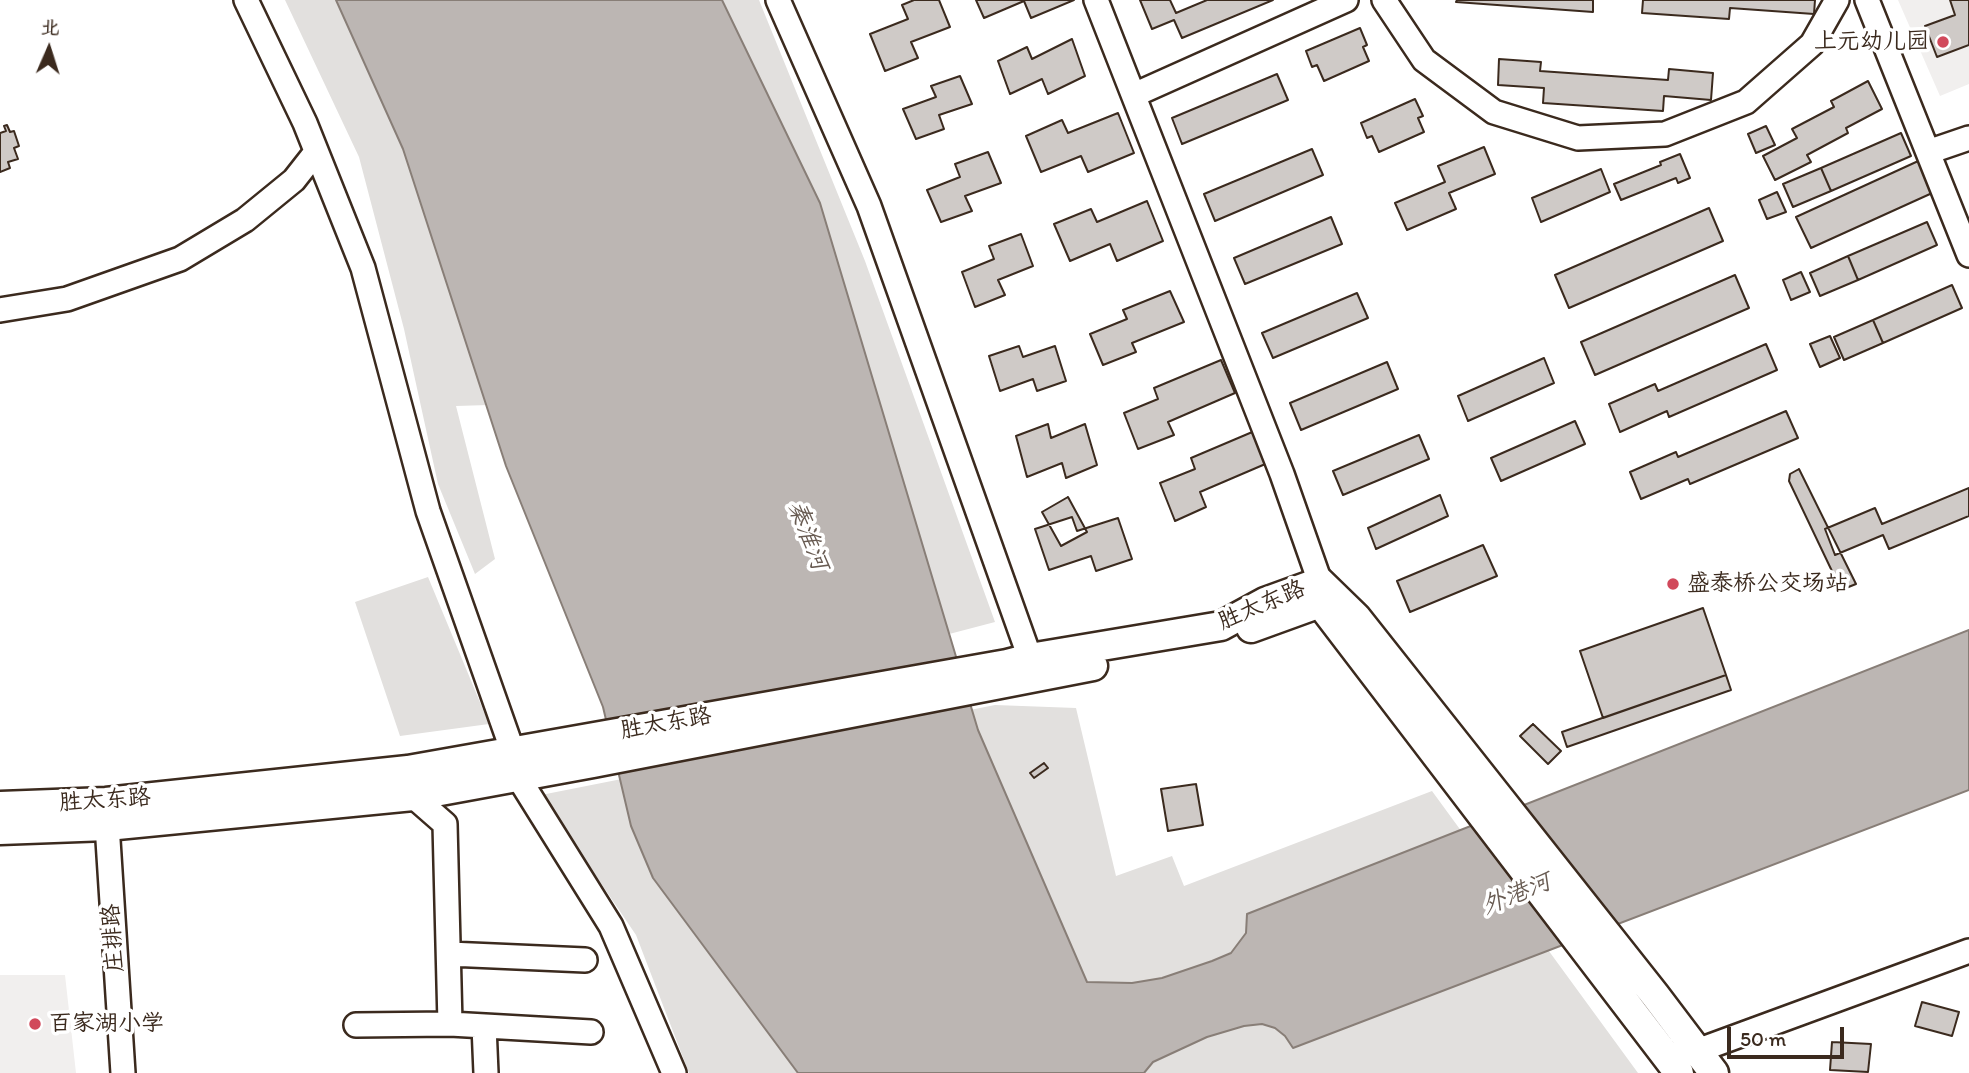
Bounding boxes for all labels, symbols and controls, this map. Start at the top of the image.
north arrow [14,14,84,84]
text: 北 [40,16,60,40]
place label: 上元幼儿园 [1814,28,1929,56]
marker: 上元幼儿园 [1935,34,1951,50]
water label: 秦淮河 [781,497,833,575]
place label: 盛泰桥公交场站 [1687,570,1848,598]
street label: 胜太东路 [1214,575,1310,637]
marker: 盛泰桥公交场站 [1665,576,1681,592]
street label: 胜太东路 [618,702,714,746]
street label: 胜太东路 [58,784,152,818]
water label: 外港河 [1478,868,1556,922]
street label: 庄排路 [98,903,130,973]
place label: 百家湖小学 [49,1010,164,1038]
scale bar [1731,1014,1848,1058]
marker: 百家湖小学 [27,1016,43,1032]
text: 50 m [1740,1026,1786,1051]

